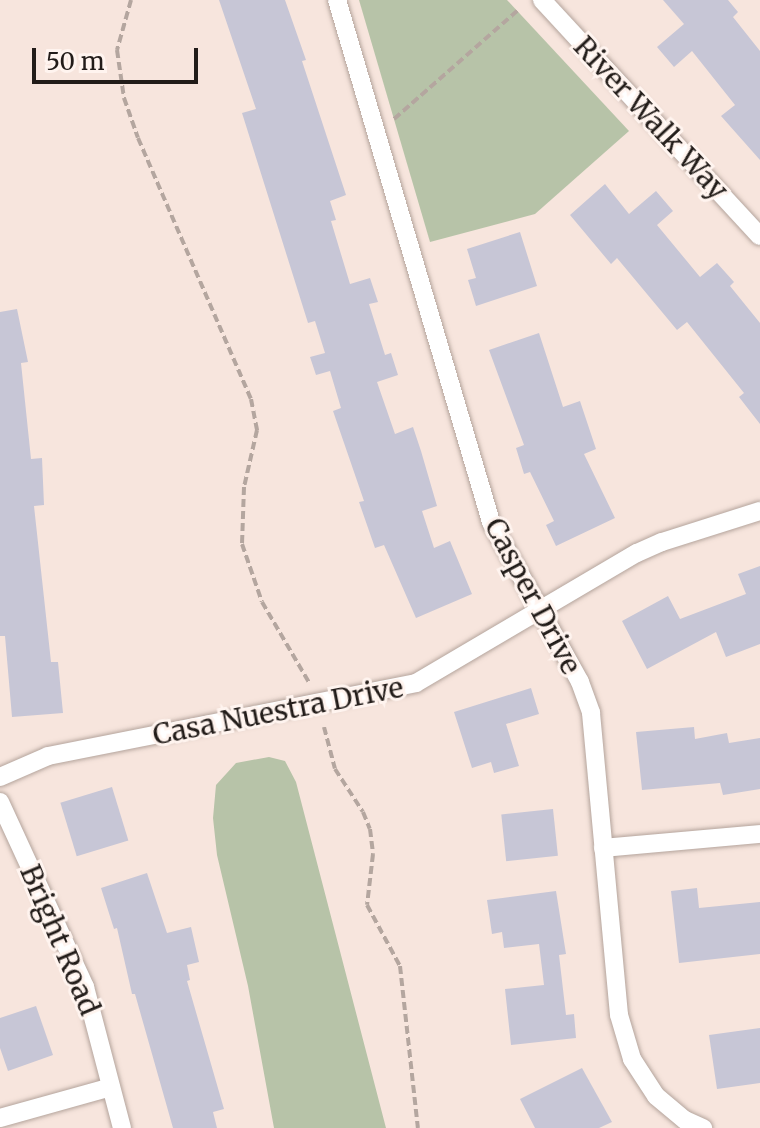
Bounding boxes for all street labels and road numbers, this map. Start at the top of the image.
street label: River Walk Way [567,30,735,206]
street label: Casper Drive [478,512,588,680]
street label: Casa Nuestra Drive [150,670,406,752]
street label: Bright Road [13,860,107,1020]

